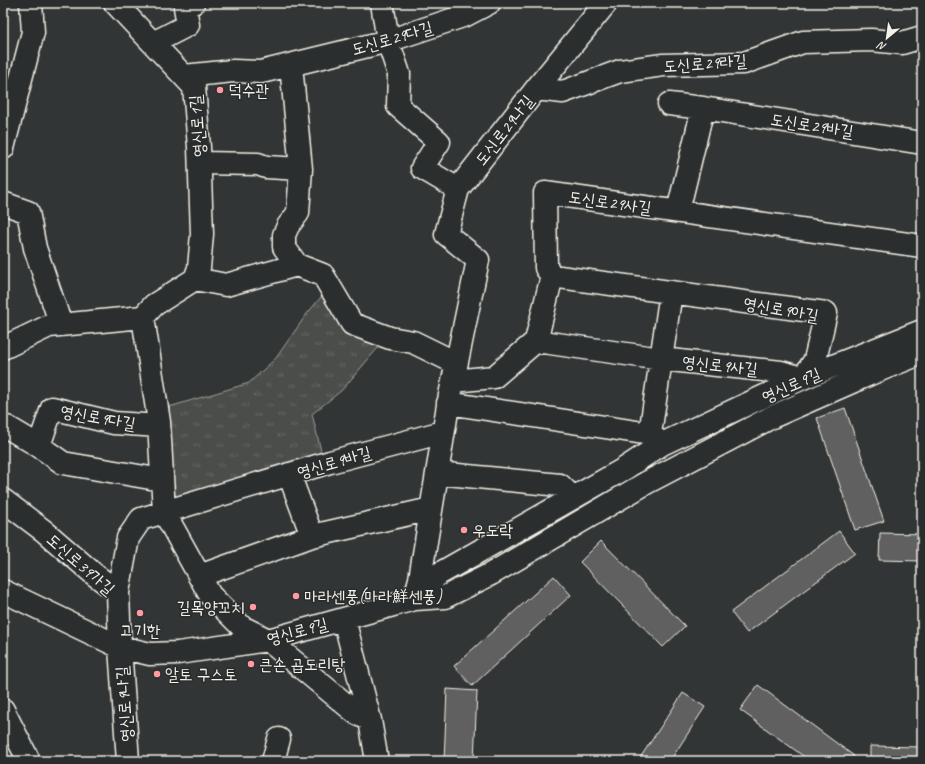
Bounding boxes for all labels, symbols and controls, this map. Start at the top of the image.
street label: 도신로29다길 [349,17,436,60]
north arrow [867,18,907,58]
text: N [874,38,889,55]
street label: 도신로29라길 [663,50,748,77]
place label: 덕수관 [228,80,269,101]
marker: 덕수관 [215,85,225,95]
street label: 도신로29나길 [470,91,539,170]
street label: 영신로1길 [185,94,210,158]
street label: 도신로29바길 [769,109,855,142]
street label: 도신로29사길 [567,186,653,219]
street label: 영신로9아길 [742,293,820,326]
street label: 영신로9사길 [681,351,759,380]
street label: 영신로9길 [758,363,824,408]
street label: 영신로9다길 [59,401,137,434]
street label: 영신로9바길 [295,442,374,483]
place label: 우도락 [472,520,513,541]
marker: 우도락 [459,525,469,535]
street label: 도신로39가길 [42,529,119,600]
place label: 마라센풍(마라鮮센풍) [304,586,443,607]
marker: 마라센풍(마라鮮센풍) [291,591,301,601]
place label: 길목양꼬치 [177,597,245,618]
marker: 길목양꼬치 [248,602,258,612]
marker: 고기한 [135,608,145,618]
street label: 영신로9길 [264,613,330,650]
place label: 고기한 [119,620,161,641]
place label: 큰손 곱도리탕 [259,654,346,675]
marker: 큰손 곱도리탕 [246,659,256,669]
place label: 알토 구스토 [165,664,238,685]
street label: 영신로9나길 [111,665,138,743]
marker: 알토 구스토 [152,669,162,679]

